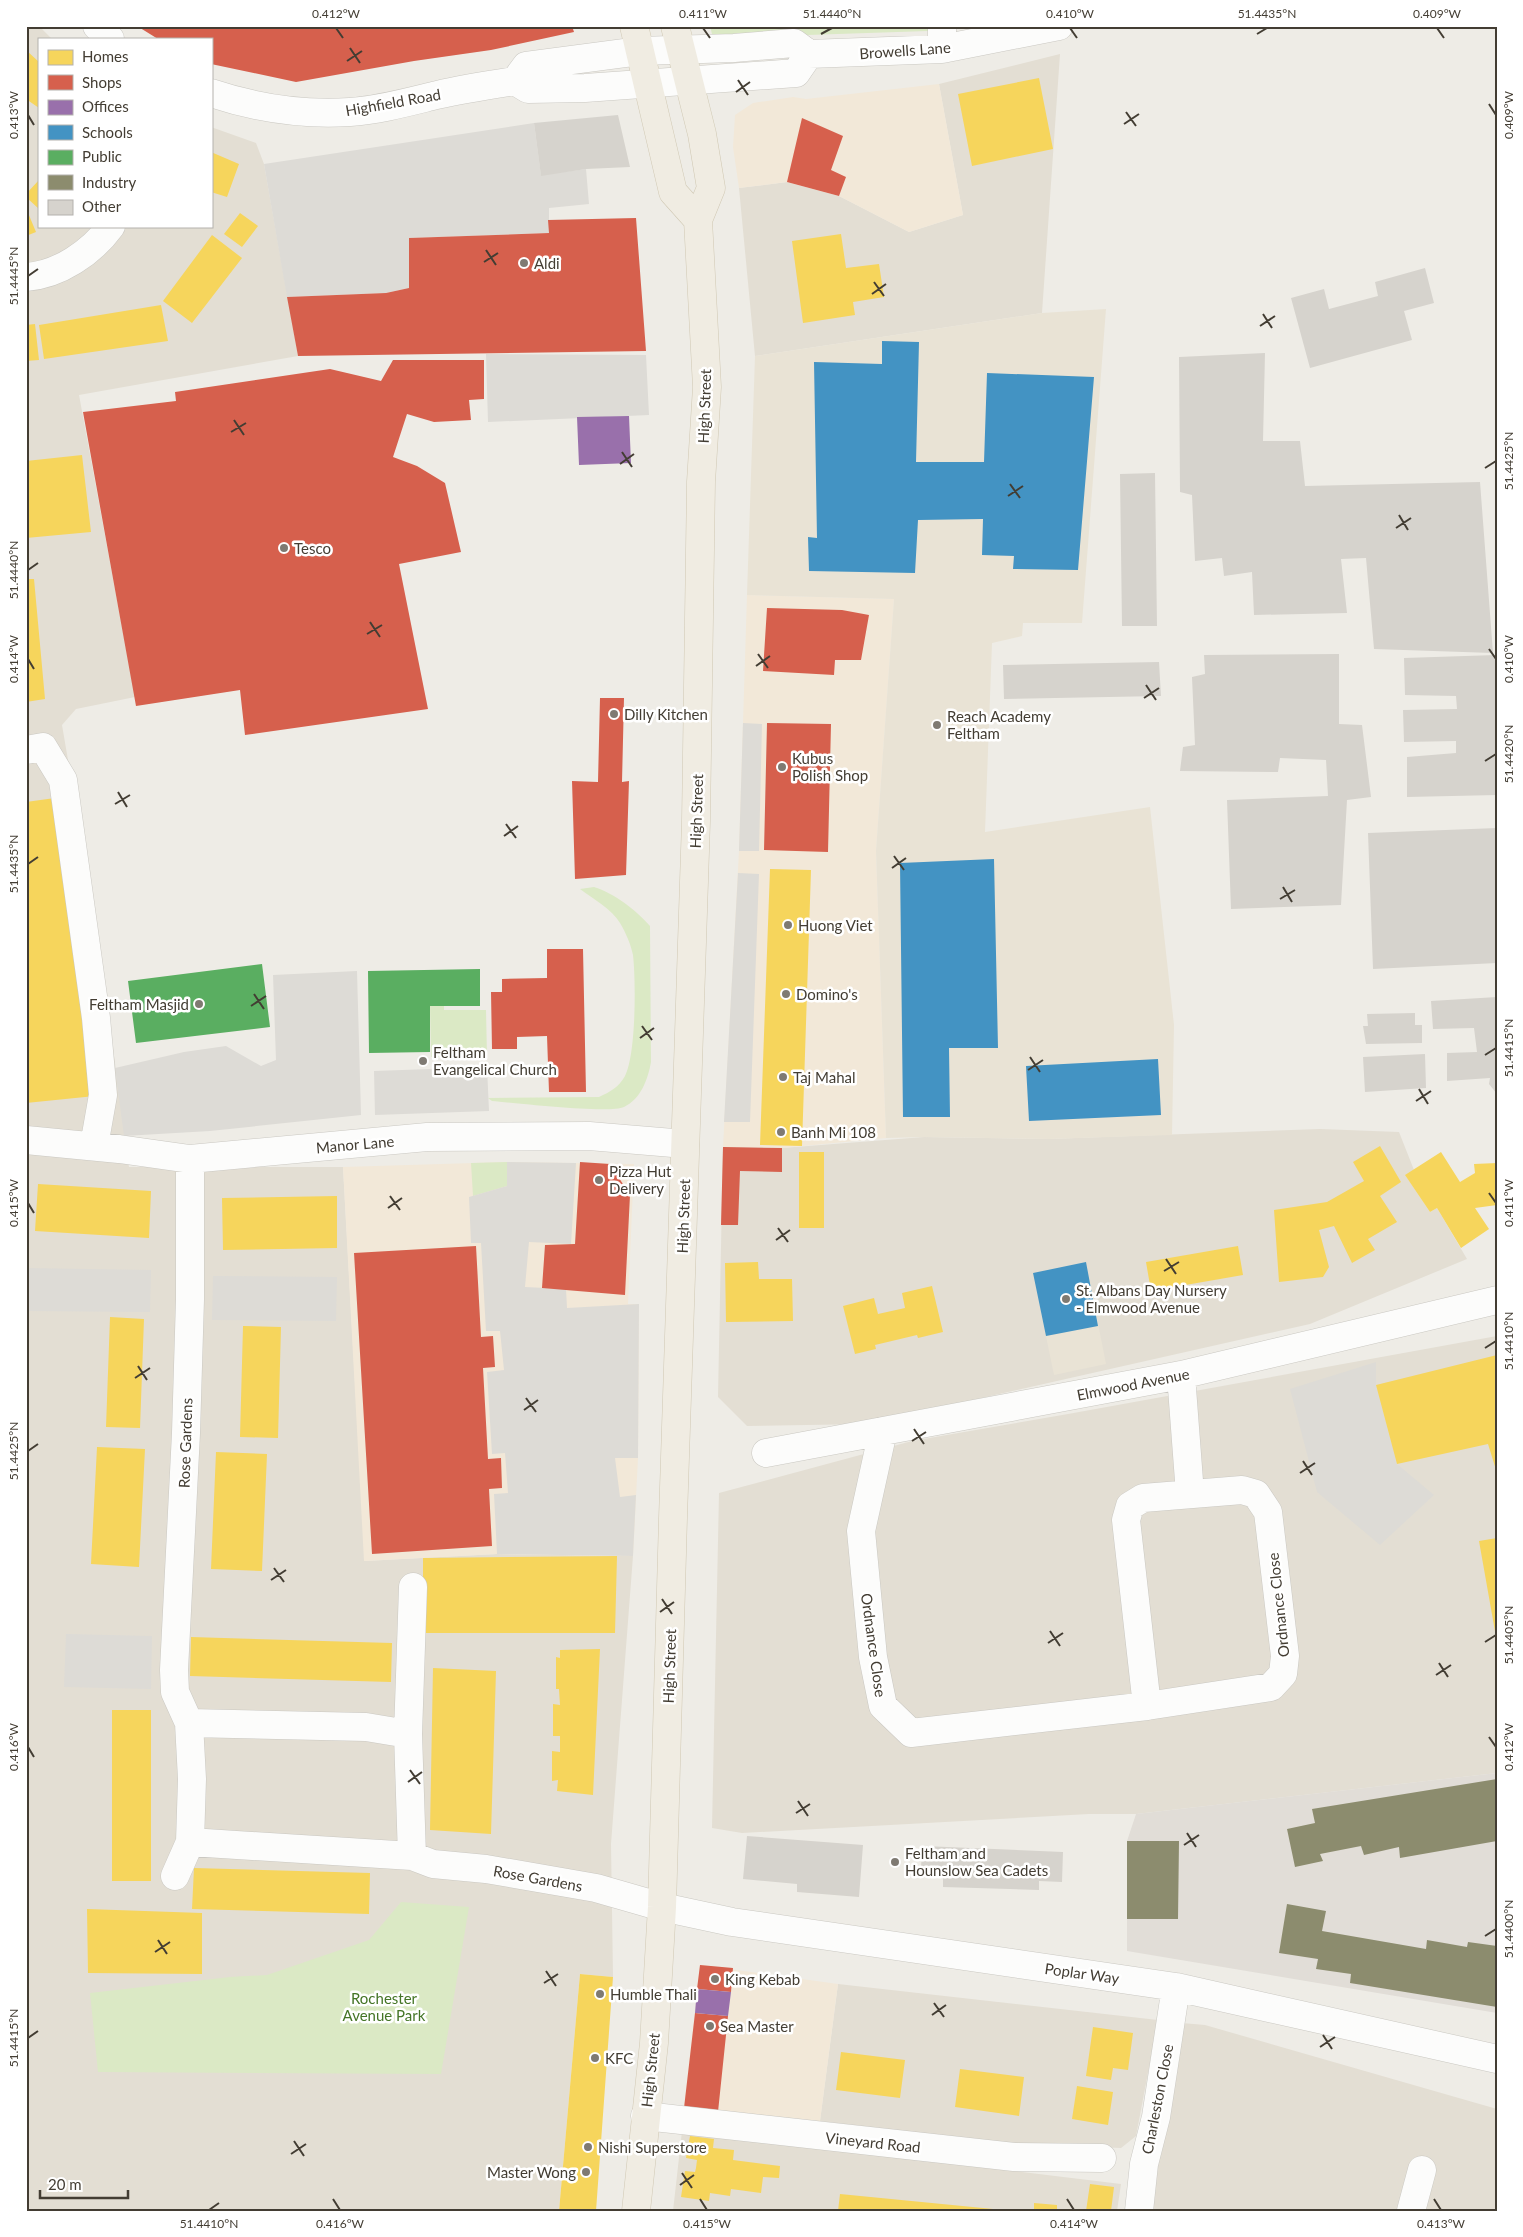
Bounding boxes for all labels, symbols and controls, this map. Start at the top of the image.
text: 0.412°W [312,6,361,21]
text: 0.411°W [679,6,728,21]
text: 51.4440°N [803,6,861,21]
text: 0.410°W [1046,6,1095,21]
text: 51.4435°N [1238,6,1296,21]
text: 0.409°W [1413,6,1462,21]
legend [38,38,212,228]
street label: Browells Lane [859,38,951,62]
text: Homes [82,47,128,65]
text: Shops [82,73,122,91]
street label: Highfield Road [344,85,442,119]
text: 0.413°W [6,90,21,139]
text: 0.409°W [1501,90,1516,139]
text: Offices [82,97,129,115]
text: Schools [82,123,133,141]
text: Public [82,147,122,165]
text: Industry [82,173,137,191]
text: Other [82,197,122,215]
text: 51.4445°N [6,247,21,305]
place label: Aldi [534,254,560,272]
marker: Aldi [518,257,530,269]
street label: High Street [694,368,714,444]
text: 51.4425°N [1501,432,1516,490]
place label: Tesco [294,539,331,557]
text: 51.4440°N [6,541,21,599]
marker: Tesco [278,542,290,554]
text: 0.414°W [6,634,21,683]
text: 0.410°W [1501,634,1516,683]
place label: Dilly Kitchen [624,705,708,723]
place label: Reach Academy Feltham [947,707,1051,742]
marker: Dilly Kitchen [608,708,620,720]
marker: Reach Academy Feltham [931,719,943,731]
text: 51.4420°N [1501,725,1516,783]
place label: Kubus Polish Shop [792,749,868,784]
marker: Kubus Polish Shop [776,761,788,773]
street label: High Street [686,773,706,849]
text: 51.4435°N [6,835,21,893]
place label: Huong Viet [798,916,873,934]
marker: Huong Viet [782,919,794,931]
place label: Domino's [796,985,858,1003]
marker: Domino's [780,988,792,1000]
place label: Feltham Masjid [89,995,189,1013]
marker: Feltham Masjid [193,998,205,1010]
text: 51.4415°N [1501,1019,1516,1077]
place label: Feltham Evangelical Church [433,1043,557,1078]
marker: Feltham Evangelical Church [417,1055,429,1067]
place label: Taj Mahal [793,1068,856,1086]
marker: Taj Mahal [777,1071,789,1083]
place label: Banh Mi 108 [791,1123,876,1141]
marker: Banh Mi 108 [775,1126,787,1138]
street label: Manor Lane [315,1132,395,1156]
place label: Pizza Hut Delivery [609,1162,672,1197]
marker: Pizza Hut Delivery [593,1174,605,1186]
text: 0.415°W [6,1178,21,1227]
street label: High Street [673,1178,693,1254]
text: 0.411°W [1501,1178,1516,1227]
place label: St. Albans Day Nursery - Elmwood Avenue [1076,1281,1227,1316]
marker: St. Albans Day Nursery - Elmwood Avenue [1060,1293,1072,1305]
text: 51.4410°N [1501,1312,1516,1370]
street label: Elmwood Avenue [1075,1364,1191,1404]
street label: Rose Gardens [174,1398,196,1488]
text: 51.4425°N [6,1422,21,1480]
street label: Ordnance Close [1264,1552,1292,1658]
street label: Ordnance Close [858,1592,890,1698]
text: 51.4405°N [1501,1606,1516,1664]
street label: High Street [659,1628,679,1704]
text: 0.416°W [6,1722,21,1771]
text: 0.412°W [1501,1722,1516,1771]
place label: Feltham and Hounslow Sea Cadets [905,1844,1048,1879]
marker: Feltham and Hounslow Sea Cadets [889,1856,901,1868]
street label: Rose Gardens [492,1861,584,1895]
text: 51.4400°N [1501,1900,1516,1958]
street label: Poplar Way [1044,1959,1121,1987]
place label: King Kebab [725,1970,800,1988]
marker: King Kebab [709,1973,721,1985]
place label: Humble Thali [610,1985,697,2003]
marker: Humble Thali [594,1988,606,2000]
park label: Rochester Avenue Park [343,1989,426,2024]
text: 51.4415°N [6,2009,21,2067]
place label: Sea Master [720,2017,794,2035]
marker: Sea Master [704,2020,716,2032]
street label: High Street [637,2031,663,2108]
street label: Charleston Close [1137,2042,1177,2156]
place label: KFC [605,2049,633,2067]
marker: KFC [589,2052,601,2064]
street label: Vineyard Road [825,2128,921,2156]
place label: Nishi Superstore [598,2138,707,2156]
marker: Nishi Superstore [582,2141,594,2153]
place label: Master Wong [487,2163,576,2181]
marker: Master Wong [580,2166,592,2178]
scale bar [40,2167,128,2199]
text: 20 m [48,2175,82,2193]
text: 51.4410°N [180,2216,238,2231]
text: 0.416°W [316,2216,365,2231]
text: 0.415°W [683,2216,732,2231]
text: 0.414°W [1050,2216,1099,2231]
text: 0.413°W [1417,2216,1466,2231]

